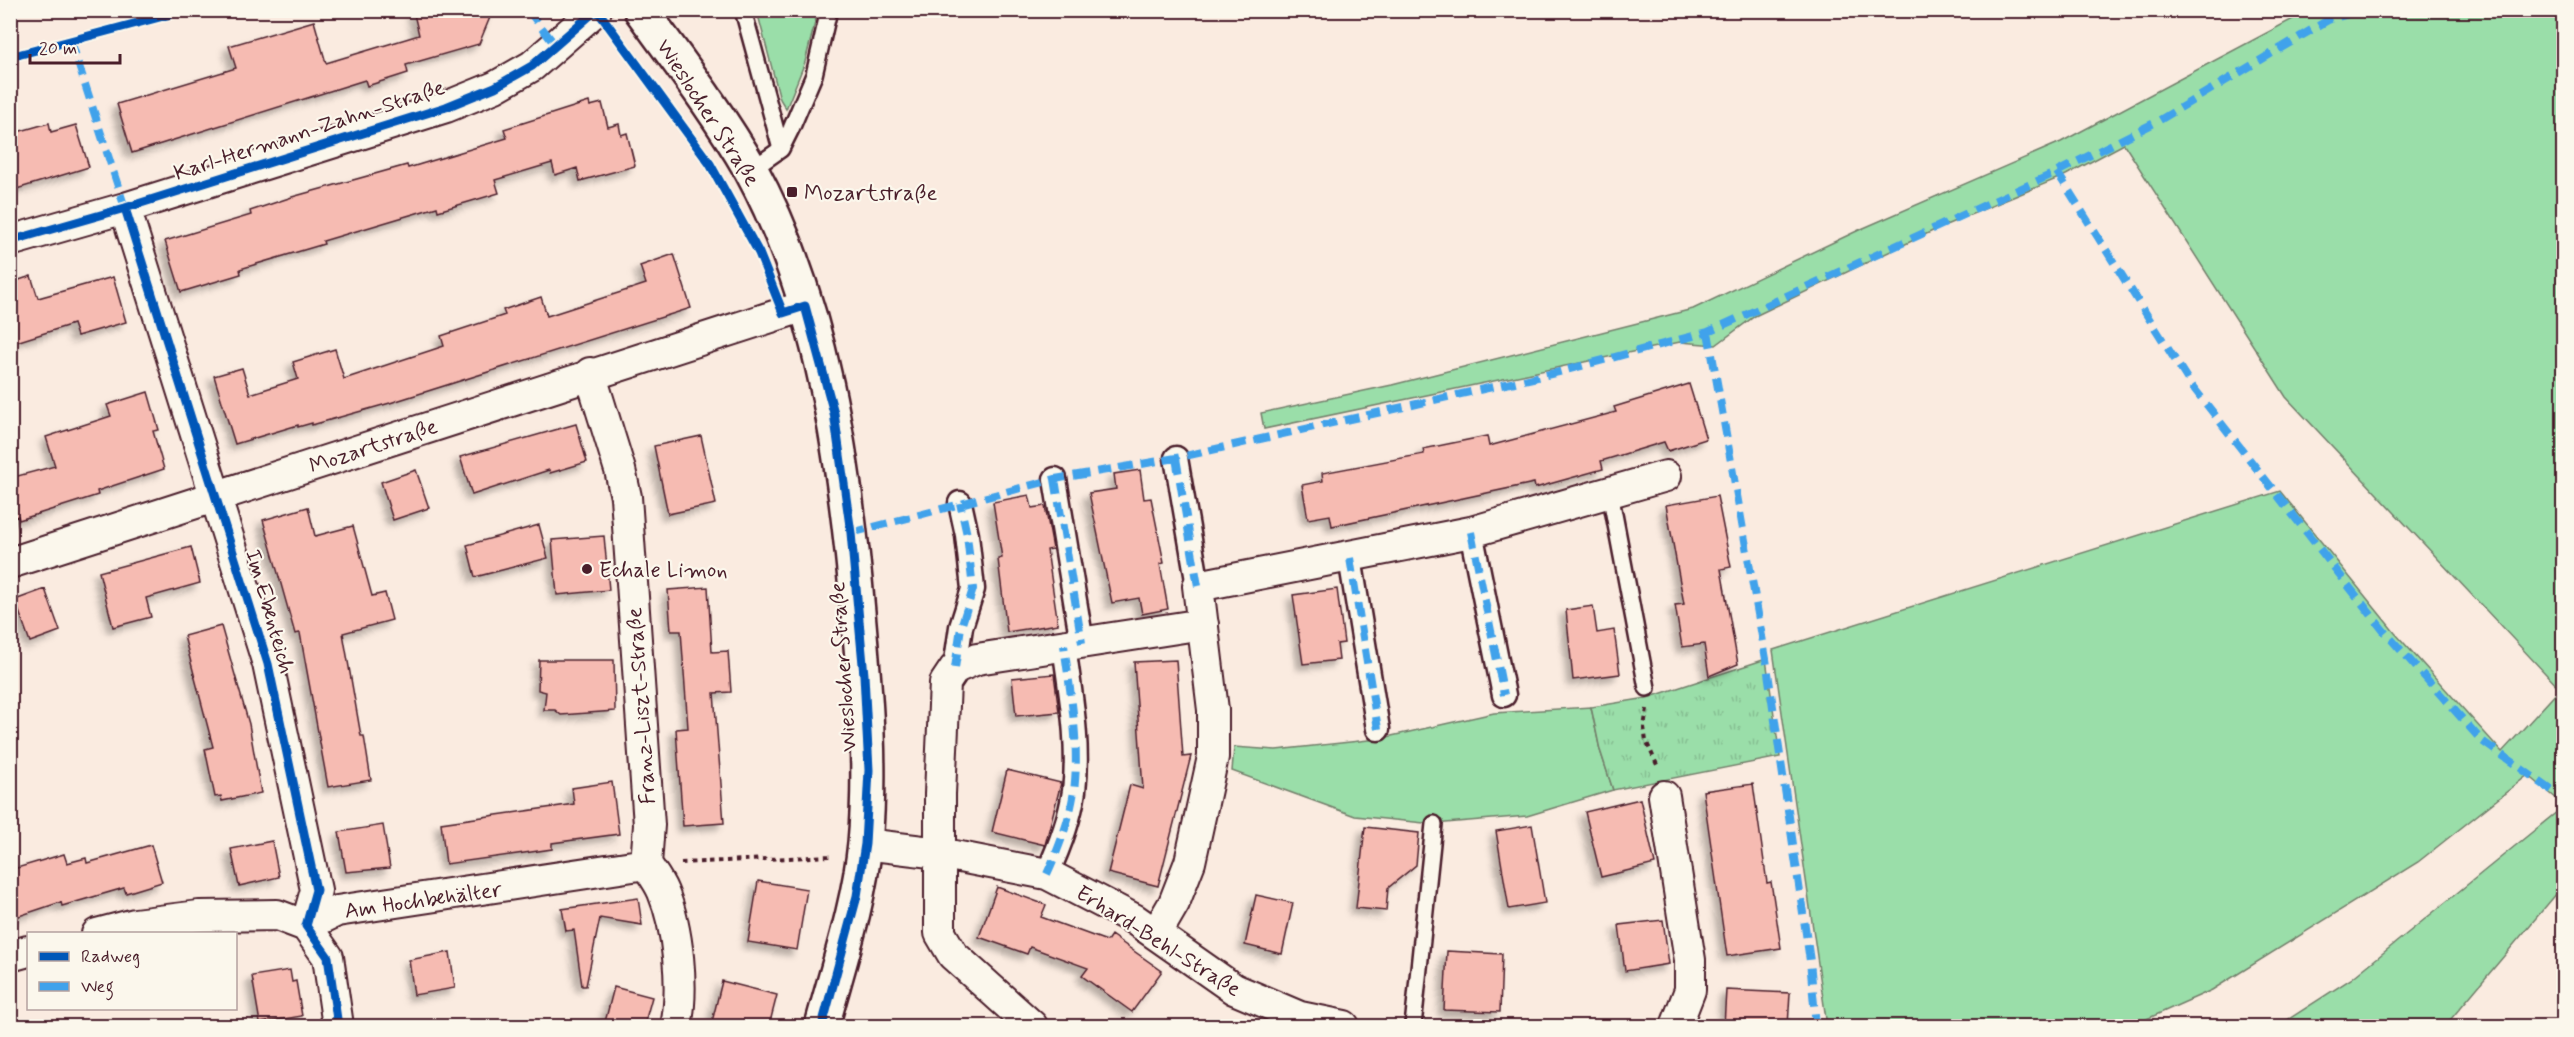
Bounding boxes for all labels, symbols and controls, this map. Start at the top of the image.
scale bar [30,27,120,65]
street label: Wieslocher Straße [649,34,766,192]
text: 20 m [39,37,77,61]
street label: Karl-Hermann-Zahn-Straße [171,74,449,188]
place label: Mozartstraße [804,180,937,208]
marker: Mozartstraße [785,185,799,199]
street label: Mozartstraße [306,413,441,481]
street label: Im Ebenteich [238,546,300,677]
place label: Echale Limon [599,557,728,585]
marker: Echale Limon [580,562,594,576]
street label: Wieslocher Straße [824,581,864,753]
street label: Franz-Liszt-Straße [621,606,663,805]
street label: Am Hochbehälter [343,876,505,926]
street label: Erhard-Behl-Straße [1070,880,1246,1004]
legend [27,932,237,1010]
text: Radweg [81,945,140,969]
text: Weg [81,975,114,1001]

